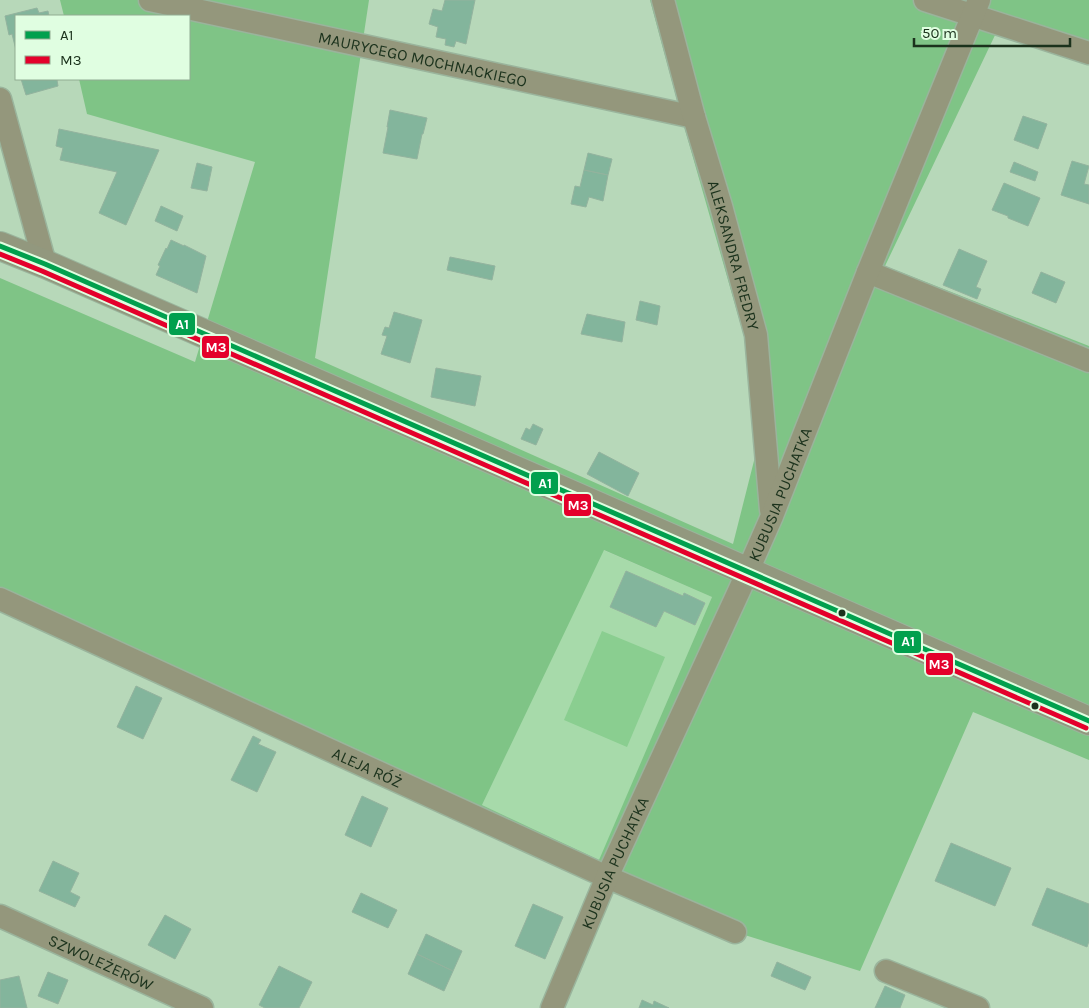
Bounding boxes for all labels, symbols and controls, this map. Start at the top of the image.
legend [15,15,190,80]
scale bar [914,15,1070,47]
text: 50 m [922,24,957,42]
text: A1 [60,26,74,44]
street label: MAURYCEGO MOCHNACKIEGO [317,27,529,91]
text: M3 [60,51,82,69]
street label: ALEKSANDRA FREDRY [704,178,763,333]
line badge: A1 [168,312,196,336]
text: A1 [175,316,189,333]
line badge: M3 [201,335,230,359]
text: M3 [206,339,226,356]
street label: KUBUSIA PUCHATKA [744,425,816,564]
line badge: A1 [530,471,559,495]
text: A1 [538,475,552,492]
line badge: M3 [563,493,592,517]
text: M3 [568,497,588,514]
unlabelled marker [837,608,847,618]
line badge: A1 [893,630,922,654]
text: A1 [901,633,915,650]
line badge: M3 [925,652,954,676]
text: M3 [929,656,949,673]
unlabelled marker [1030,701,1040,711]
street label: ALEJA RÓŻ [329,743,405,792]
street label: KUBUSIA PUCHATKA [577,794,653,932]
street label: SZWOLEŻERÓW [45,930,157,995]

